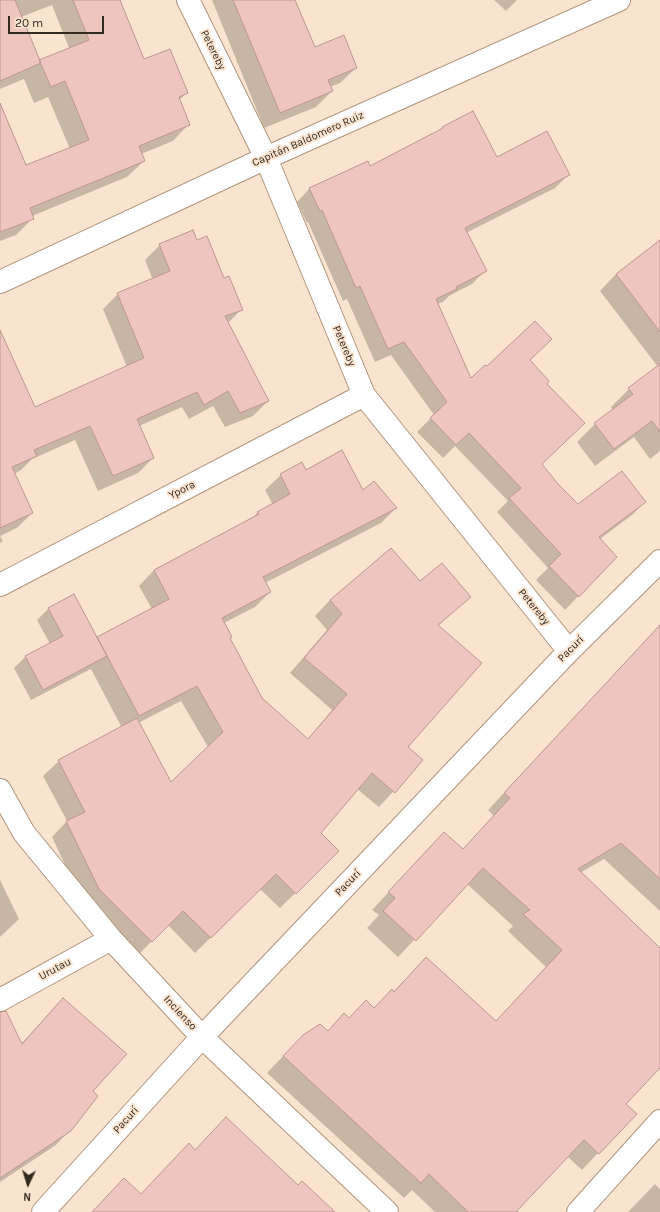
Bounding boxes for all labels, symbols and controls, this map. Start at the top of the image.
scale bar [10,8,106,34]
text: 20 m [15,16,43,30]
street label: Petereby [198,28,228,72]
street label: Capitán Baldomero Ruiz [250,108,366,170]
street label: Petereby [330,324,358,368]
street label: Ypora [167,478,197,502]
street label: Petereby [515,586,553,628]
street label: Pacurí [555,633,587,665]
street label: Pacurí [332,867,364,899]
street label: Urutau [37,955,73,983]
street label: Incienso [161,993,199,1033]
street label: Pacurí [110,1104,142,1136]
north arrow [8,1164,48,1204]
text: N [23,1190,32,1203]

